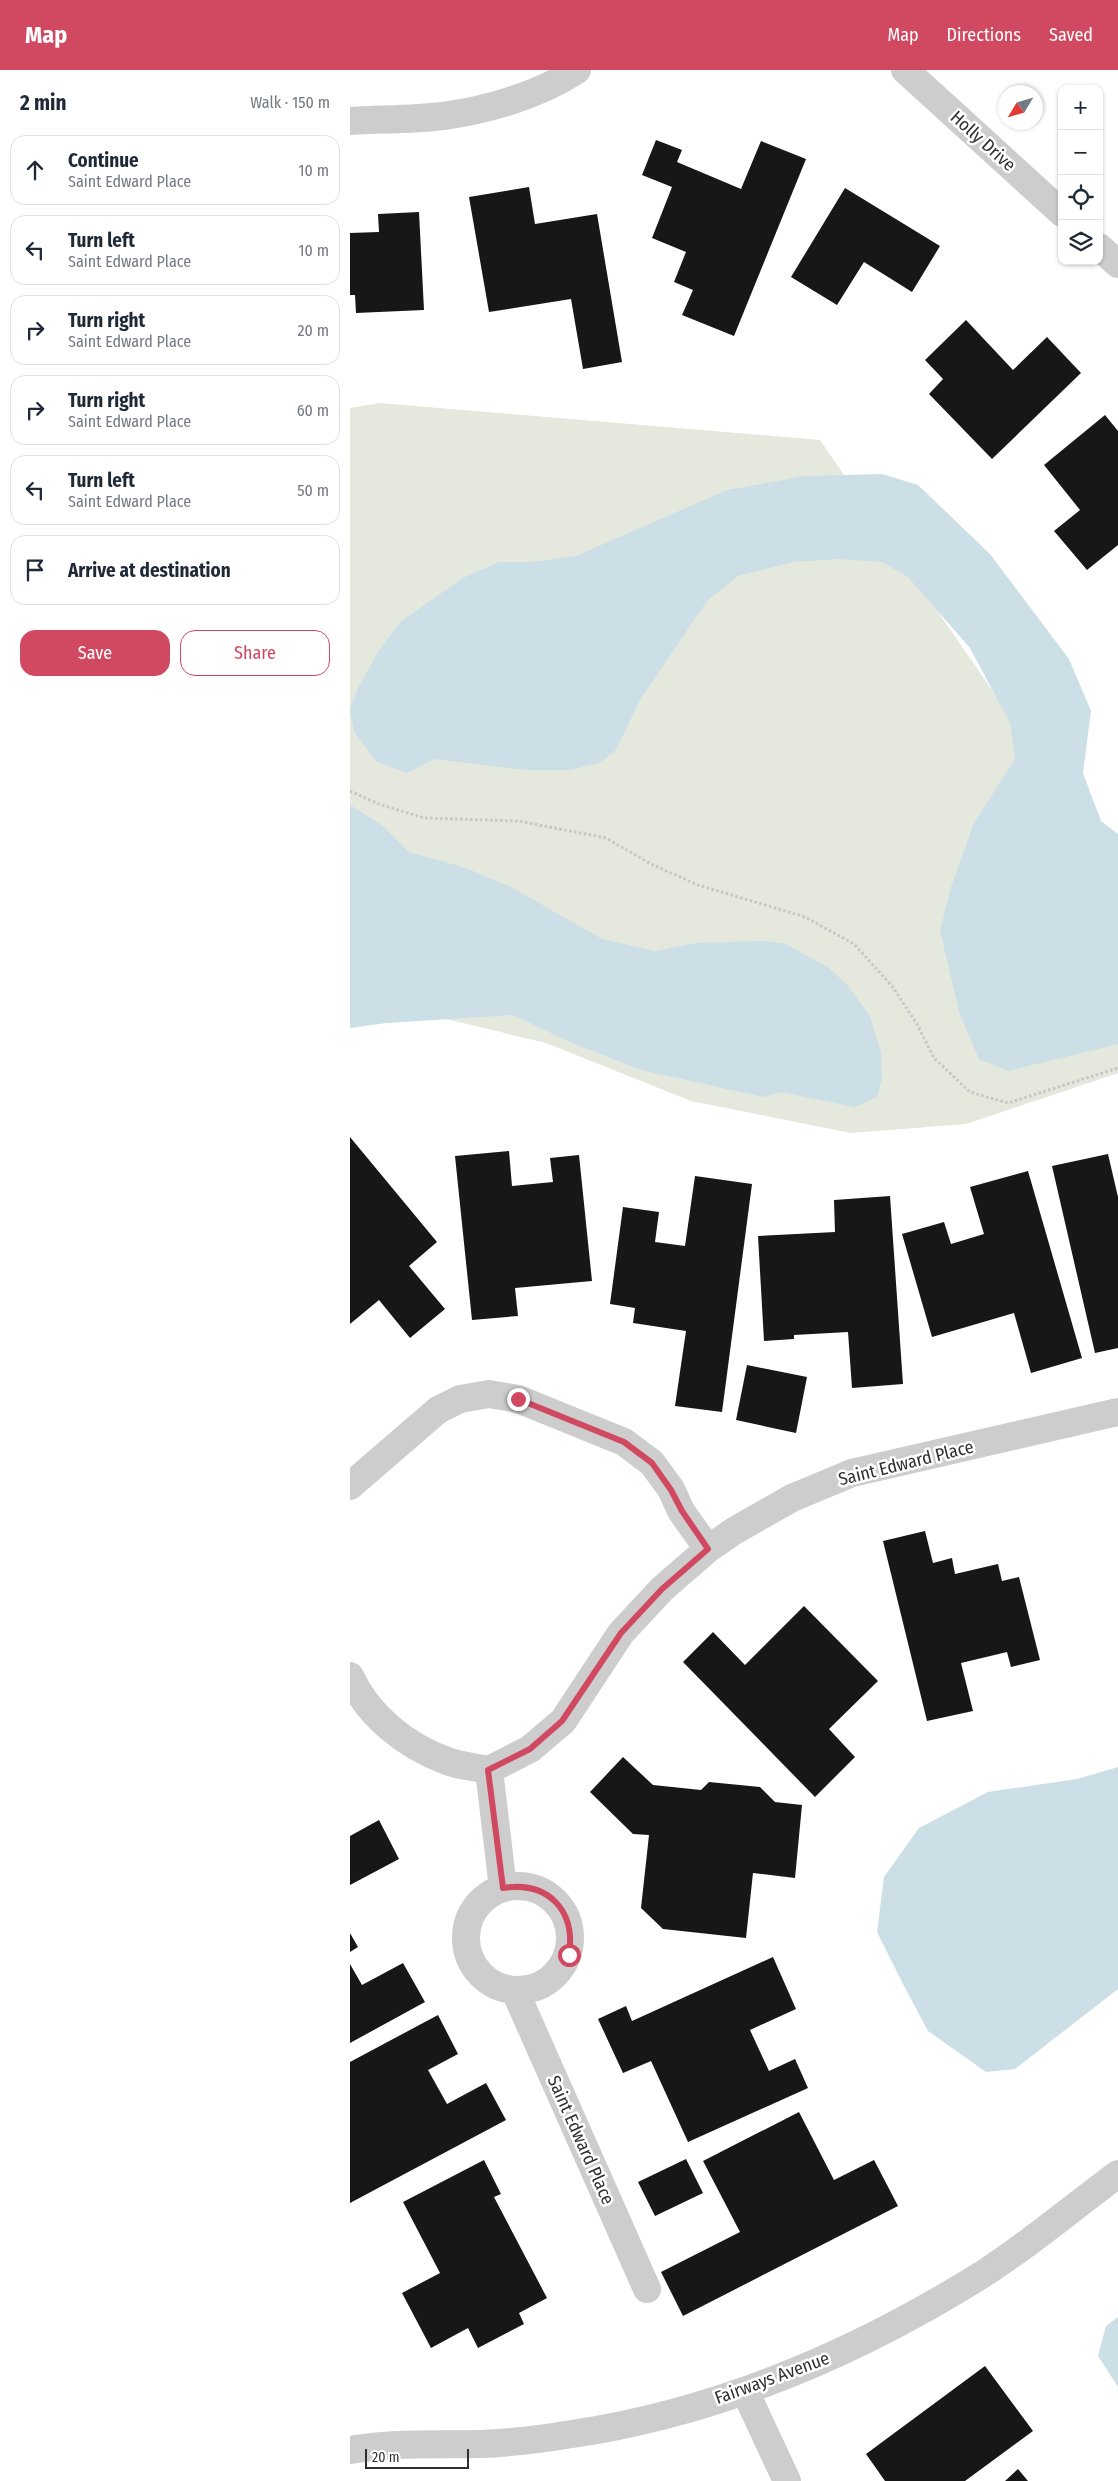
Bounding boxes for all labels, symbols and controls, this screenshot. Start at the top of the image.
text: Map [25,21,67,49]
text: Map [887,24,919,46]
text: Directions [947,24,1021,46]
text: Saved [1049,24,1093,46]
north arrow [998,85,1043,130]
map controls [1058,85,1103,265]
button: + [1058,85,1103,130]
text: 2 min [20,90,67,116]
text: Walk · 150 m [250,93,330,112]
street label: Holly Drive [946,106,1020,176]
button: − [1058,130,1103,175]
text: Continue [68,149,139,172]
icon: ahead [21,156,49,184]
text: 10 m [298,161,329,180]
text: Saint Edward Place [68,172,191,191]
button: locate [1058,175,1103,220]
button: layers [1058,220,1103,265]
text: Turn left [68,229,135,252]
icon: left [21,236,49,264]
text: 10 m [298,241,329,260]
text: Saint Edward Place [68,252,191,271]
text: Turn right [68,309,145,332]
icon: right [21,316,49,344]
text: 20 m [298,321,329,340]
text: Saint Edward Place [68,332,191,351]
text: Turn right [68,389,145,412]
icon: right [21,396,49,424]
text: 60 m [297,401,329,420]
text: Saint Edward Place [68,412,191,431]
text: Turn left [68,469,135,492]
icon: left [21,476,49,504]
text: 50 m [297,481,329,500]
text: Saint Edward Place [68,492,191,511]
icon: arrive [21,556,49,584]
text: Arrive at destination [68,559,231,582]
button: Save [20,630,170,676]
button: Share [180,630,330,676]
route end [507,1388,530,1411]
street label: Saint Edward Place [836,1436,976,1490]
route start [558,1944,581,1967]
street label: Saint Edward Place [543,2072,619,2208]
street label: Fairways Avenue [712,2347,832,2409]
scale bar [365,2446,469,2469]
text: 20 m [372,2449,400,2466]

